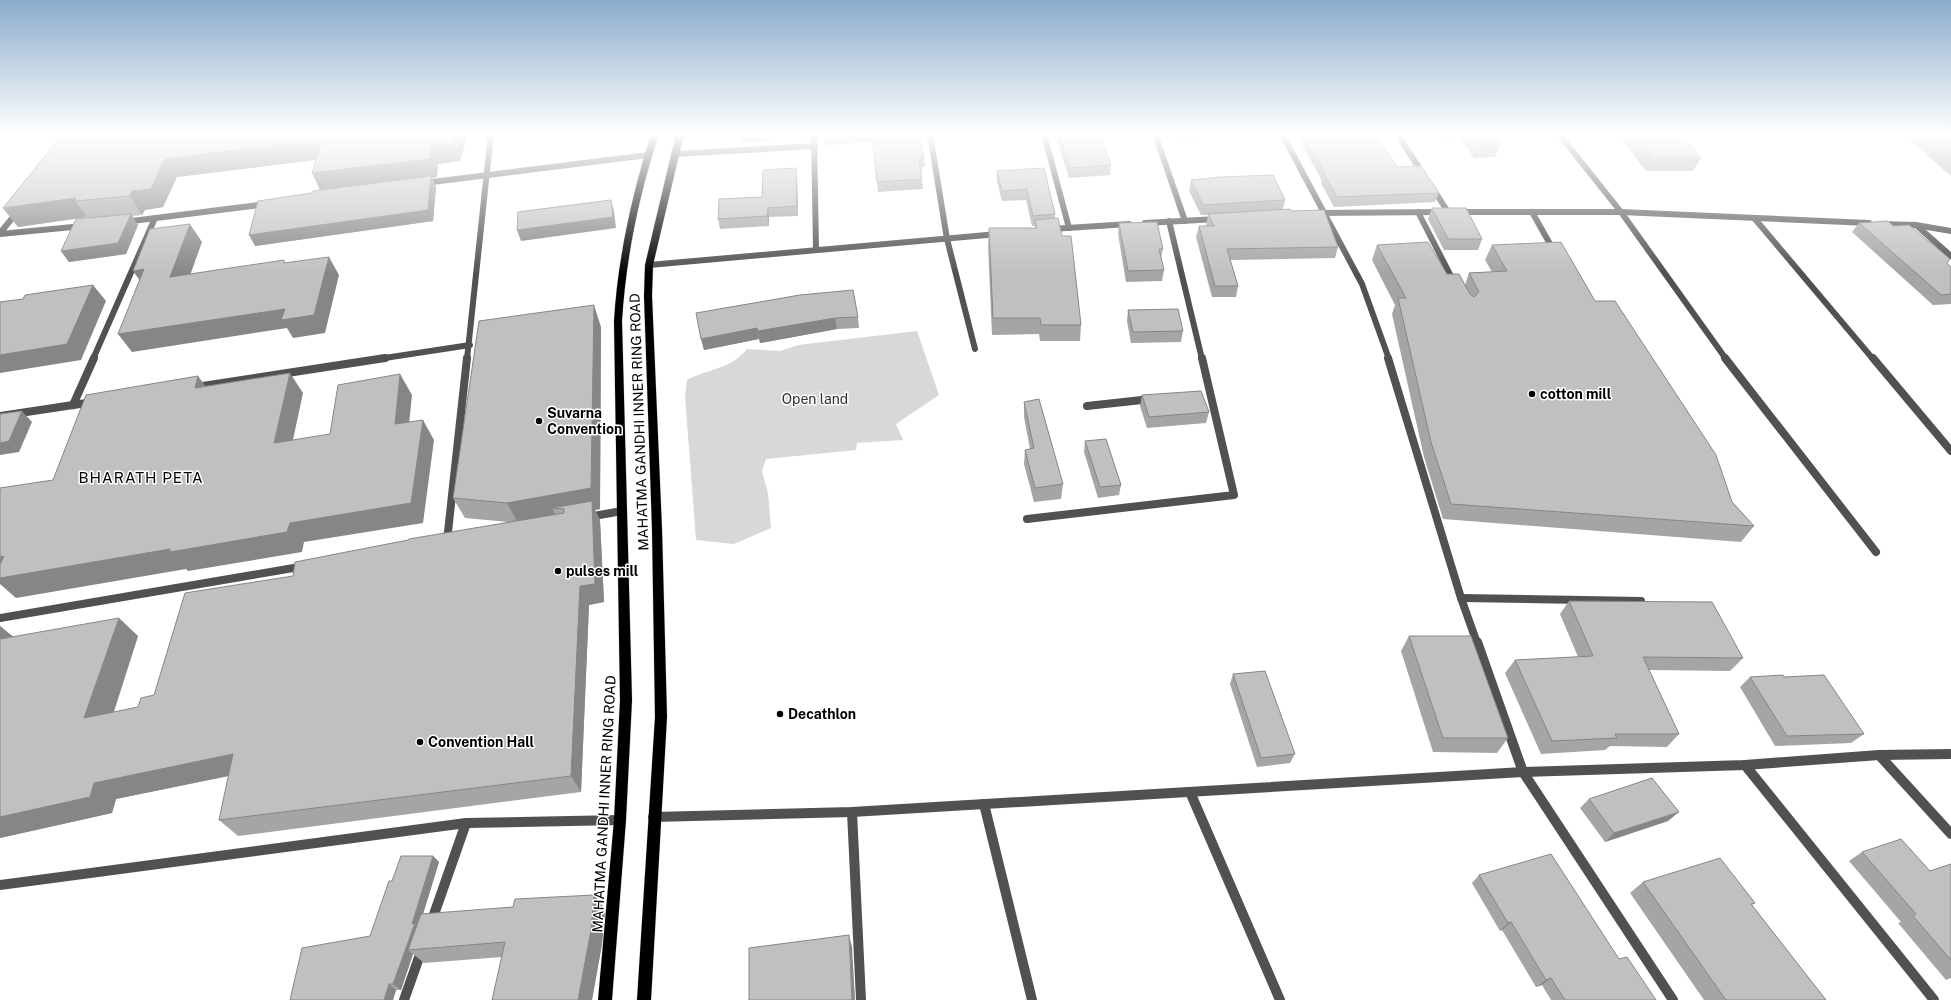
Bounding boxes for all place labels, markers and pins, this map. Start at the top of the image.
place label: cotton mill [1540,386,1612,402]
marker: cotton mill [1527,389,1537,399]
place label: Suvarna Convention [547,405,622,437]
marker: Suvarna Convention [534,416,544,426]
place label: pulses mill [566,563,639,579]
marker: pulses mill [553,566,563,576]
place label: Decathlon [788,706,856,722]
marker: Decathlon [775,709,785,719]
place label: Convention Hall [428,734,535,750]
marker: Convention Hall [415,737,425,747]

